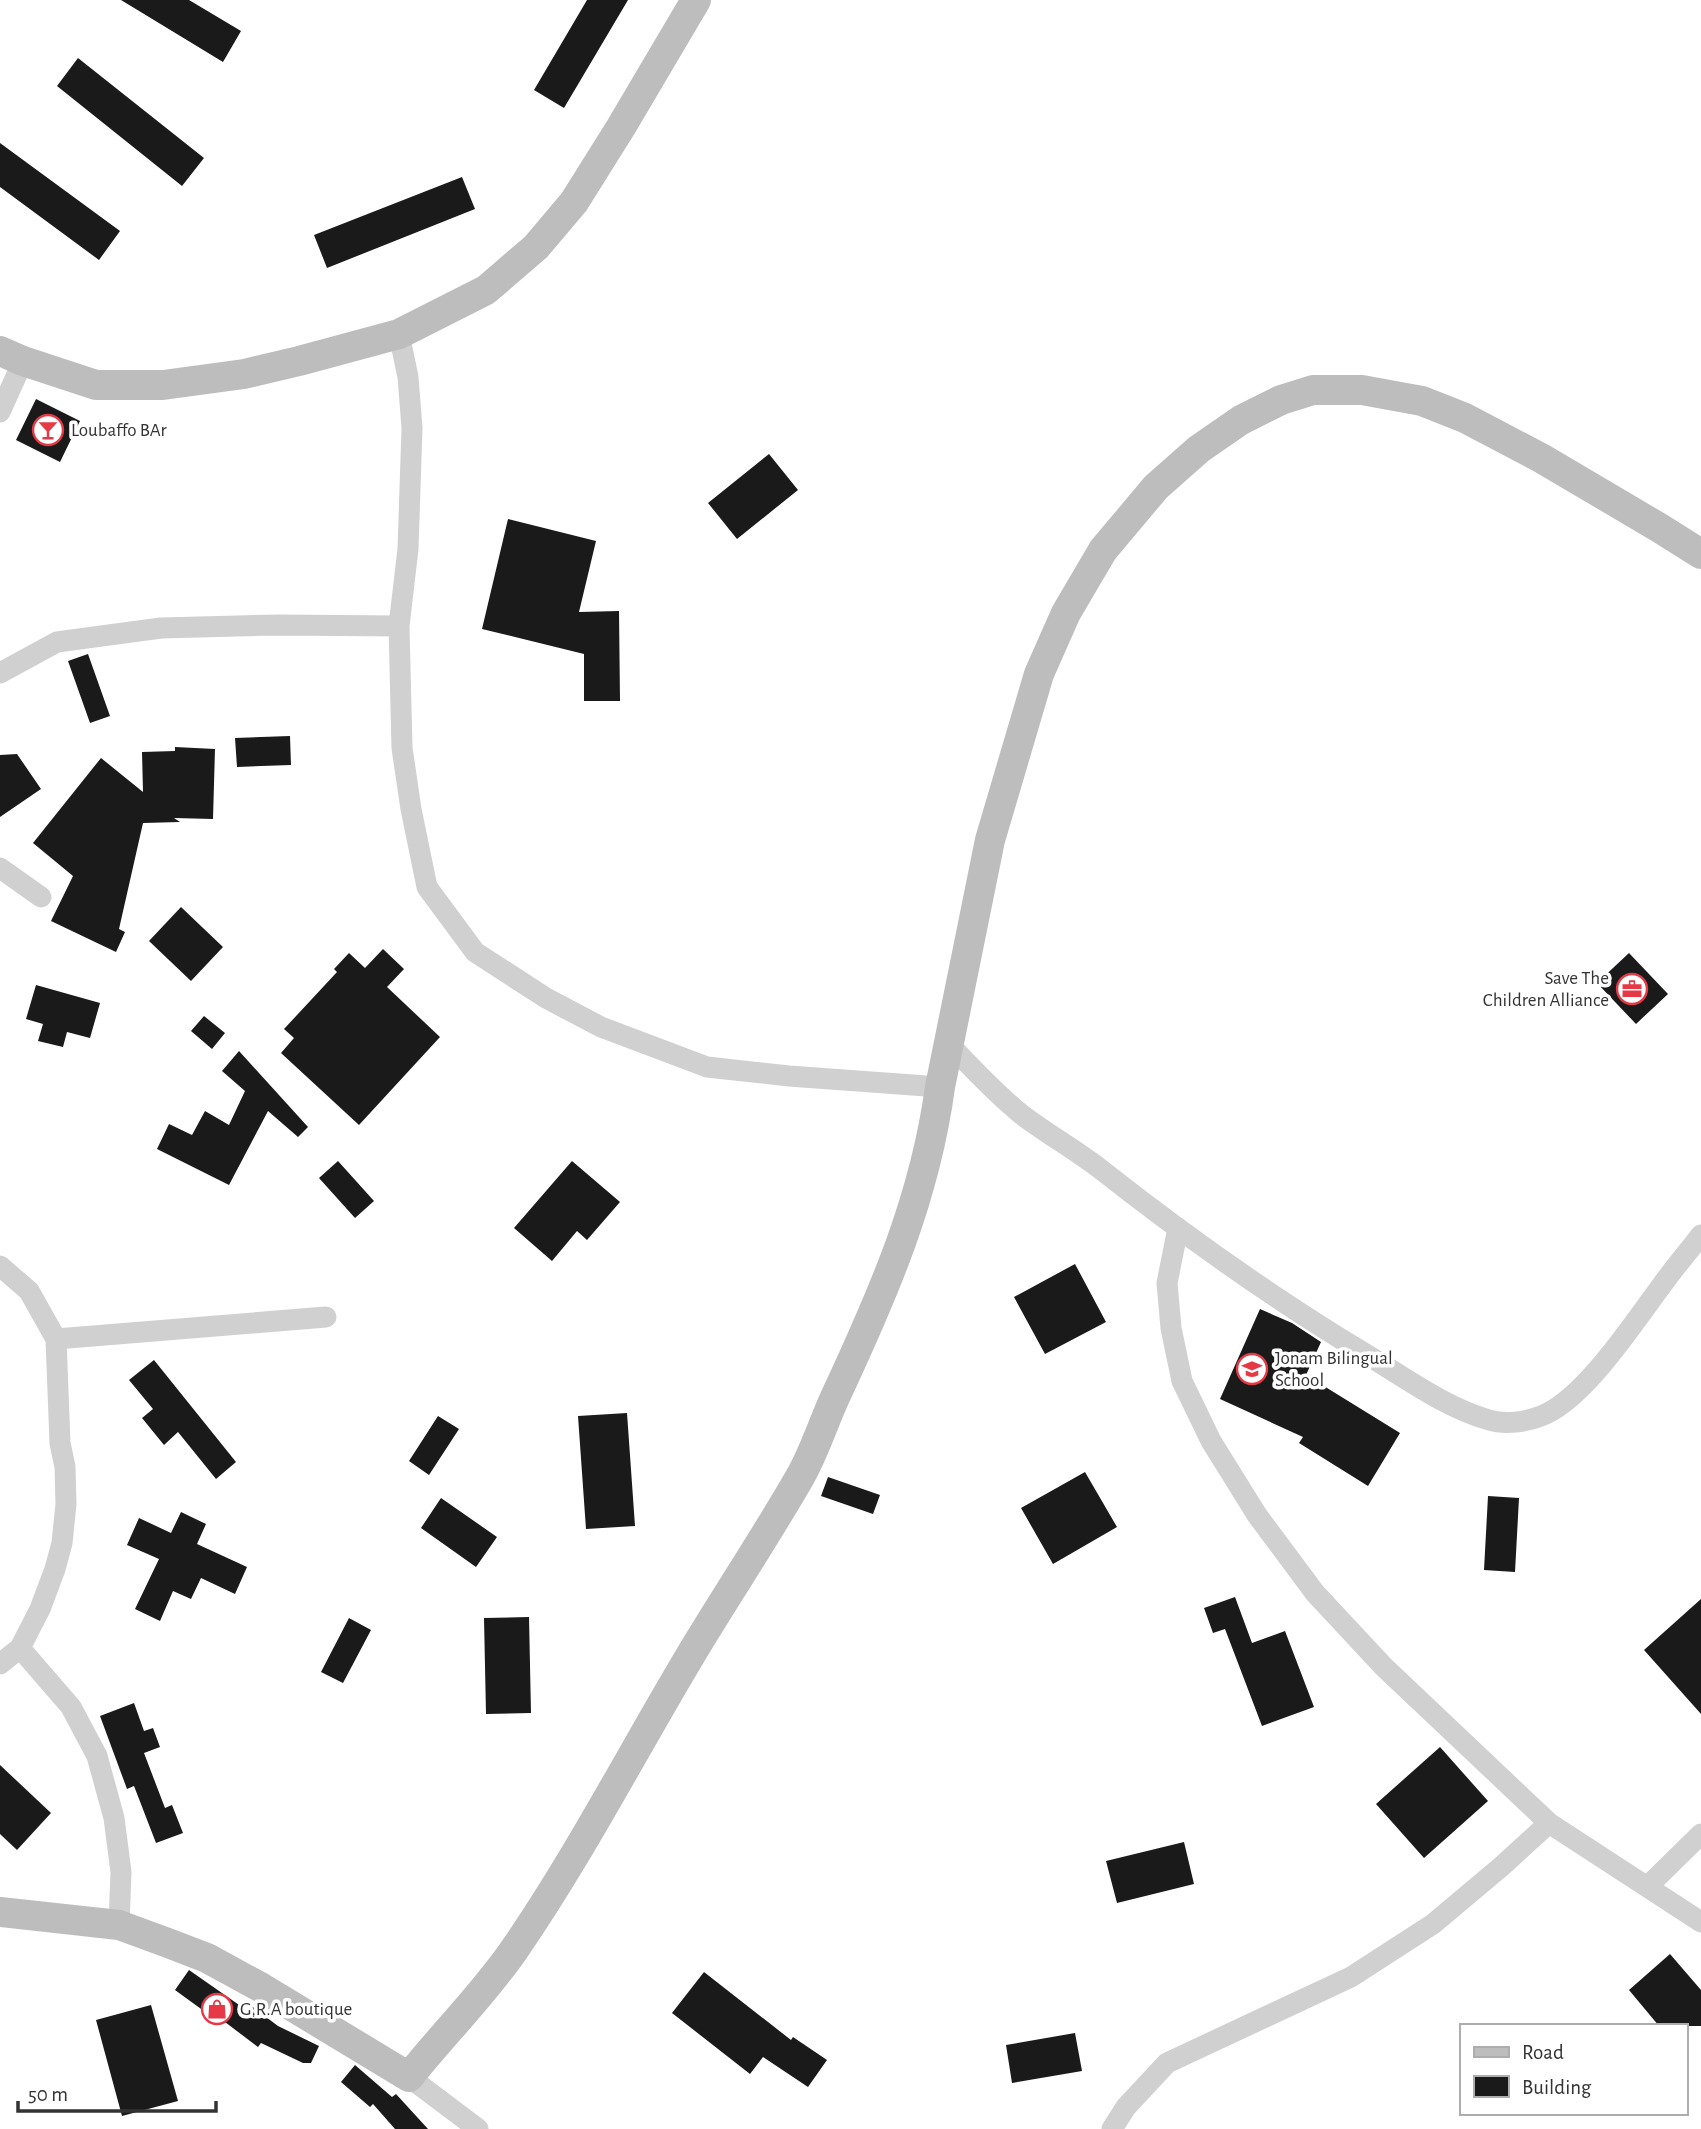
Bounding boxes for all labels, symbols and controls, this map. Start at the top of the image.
bar icon: Loubaffo BAr [31,413,65,447]
place label: Loubaffo BAr [71,421,167,440]
place label: Save The Children Alliance [1483,969,1609,1010]
office icon: Save The Children Alliance [1615,972,1649,1006]
place label: Jonam Bilingual School [1275,1349,1393,1390]
school or university icon: Jonam Bilingual School [1235,1352,1269,1386]
shop icon: G.R.A boutique [200,1992,234,2026]
place label: G.R.A boutique [240,2000,352,2019]
legend [1460,2024,1687,2115]
text: Road [1522,2042,1564,2063]
scale bar [18,2070,215,2114]
text: Building [1522,2077,1592,2098]
text: 50 m [28,2084,68,2105]

